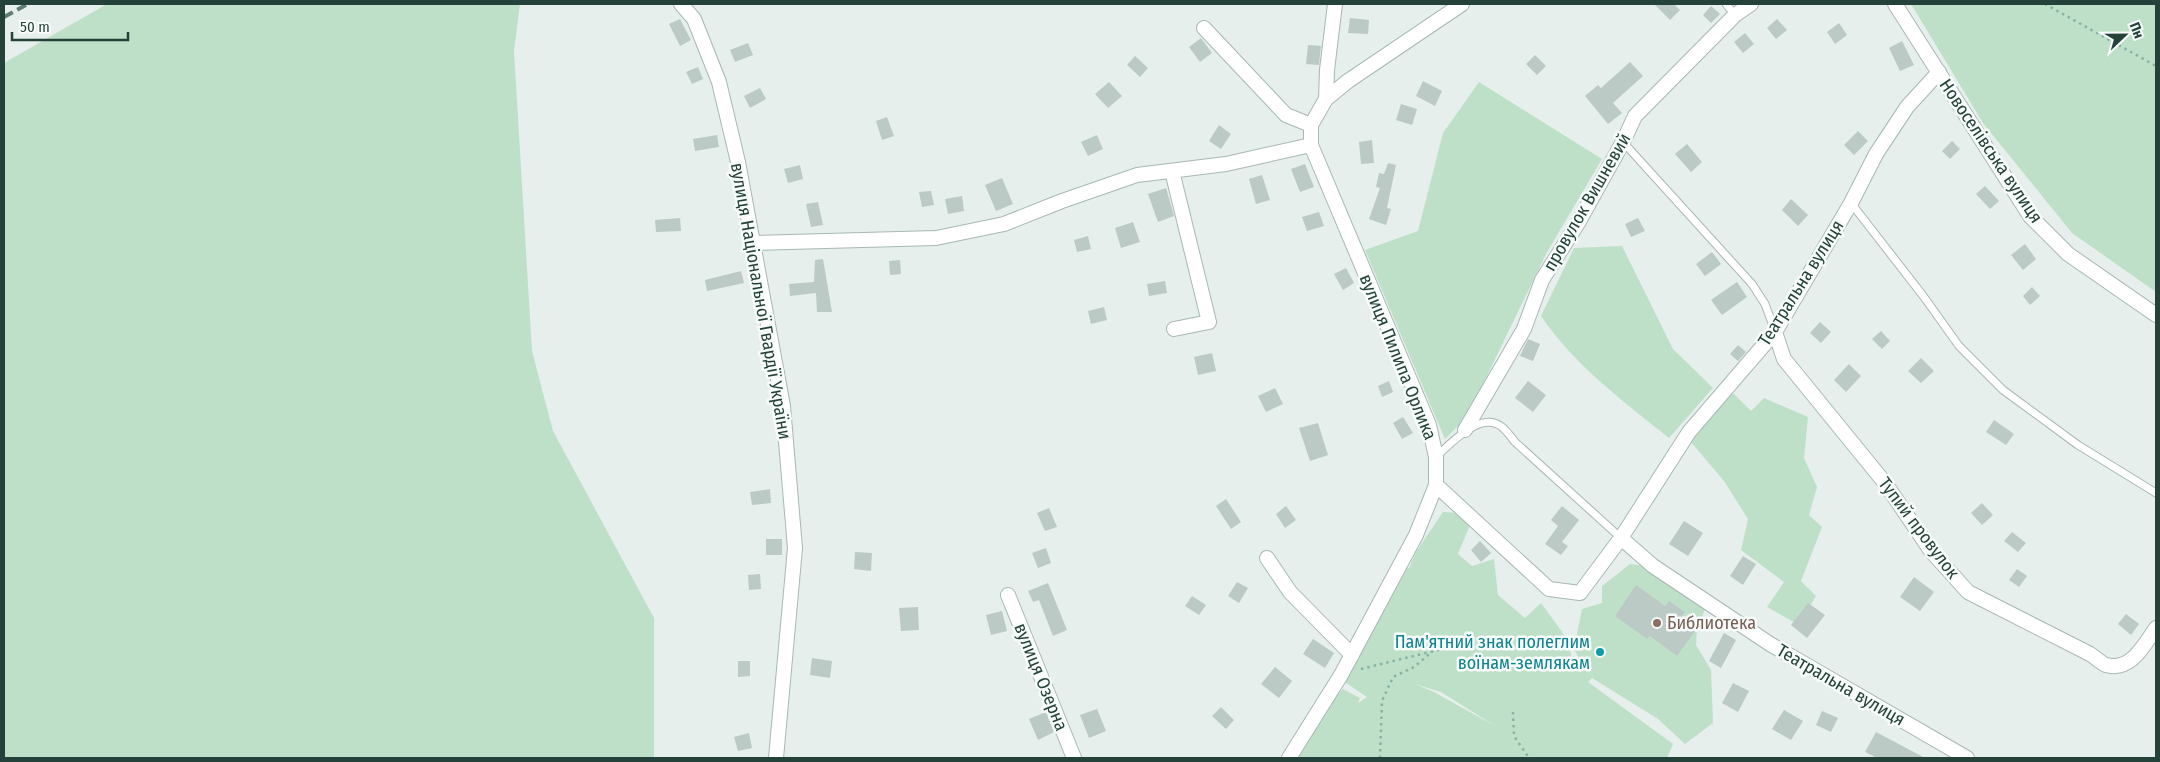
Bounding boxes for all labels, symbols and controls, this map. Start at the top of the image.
scale bar [12,10,129,42]
north arrow [2100,10,2150,60]
text: 50 m [20,18,50,36]
text: Пн [2126,20,2147,41]
street label: Новоселівська вулиця [1935,75,2047,227]
street label: провулок Вишневий [1539,129,1635,275]
street label: вулиця Національної Гвардії України [726,161,796,441]
street label: Театральна вулиця [1753,216,1849,350]
street label: вулиця Пилипа Орлика [1355,271,1441,443]
street label: Тупий провулок [1874,473,1965,583]
place label: Библиотека [1667,612,1756,634]
marker: Библиотека [1651,617,1663,629]
street label: вулиця Озерна [1009,620,1073,734]
place label: Пам'ятний знак полеглим воїнам-землякам [1395,631,1590,674]
street label: Театральна вулиця [1773,639,1909,731]
marker: Пам'ятний знак полеглим воїнам-землякам [1594,646,1606,658]

